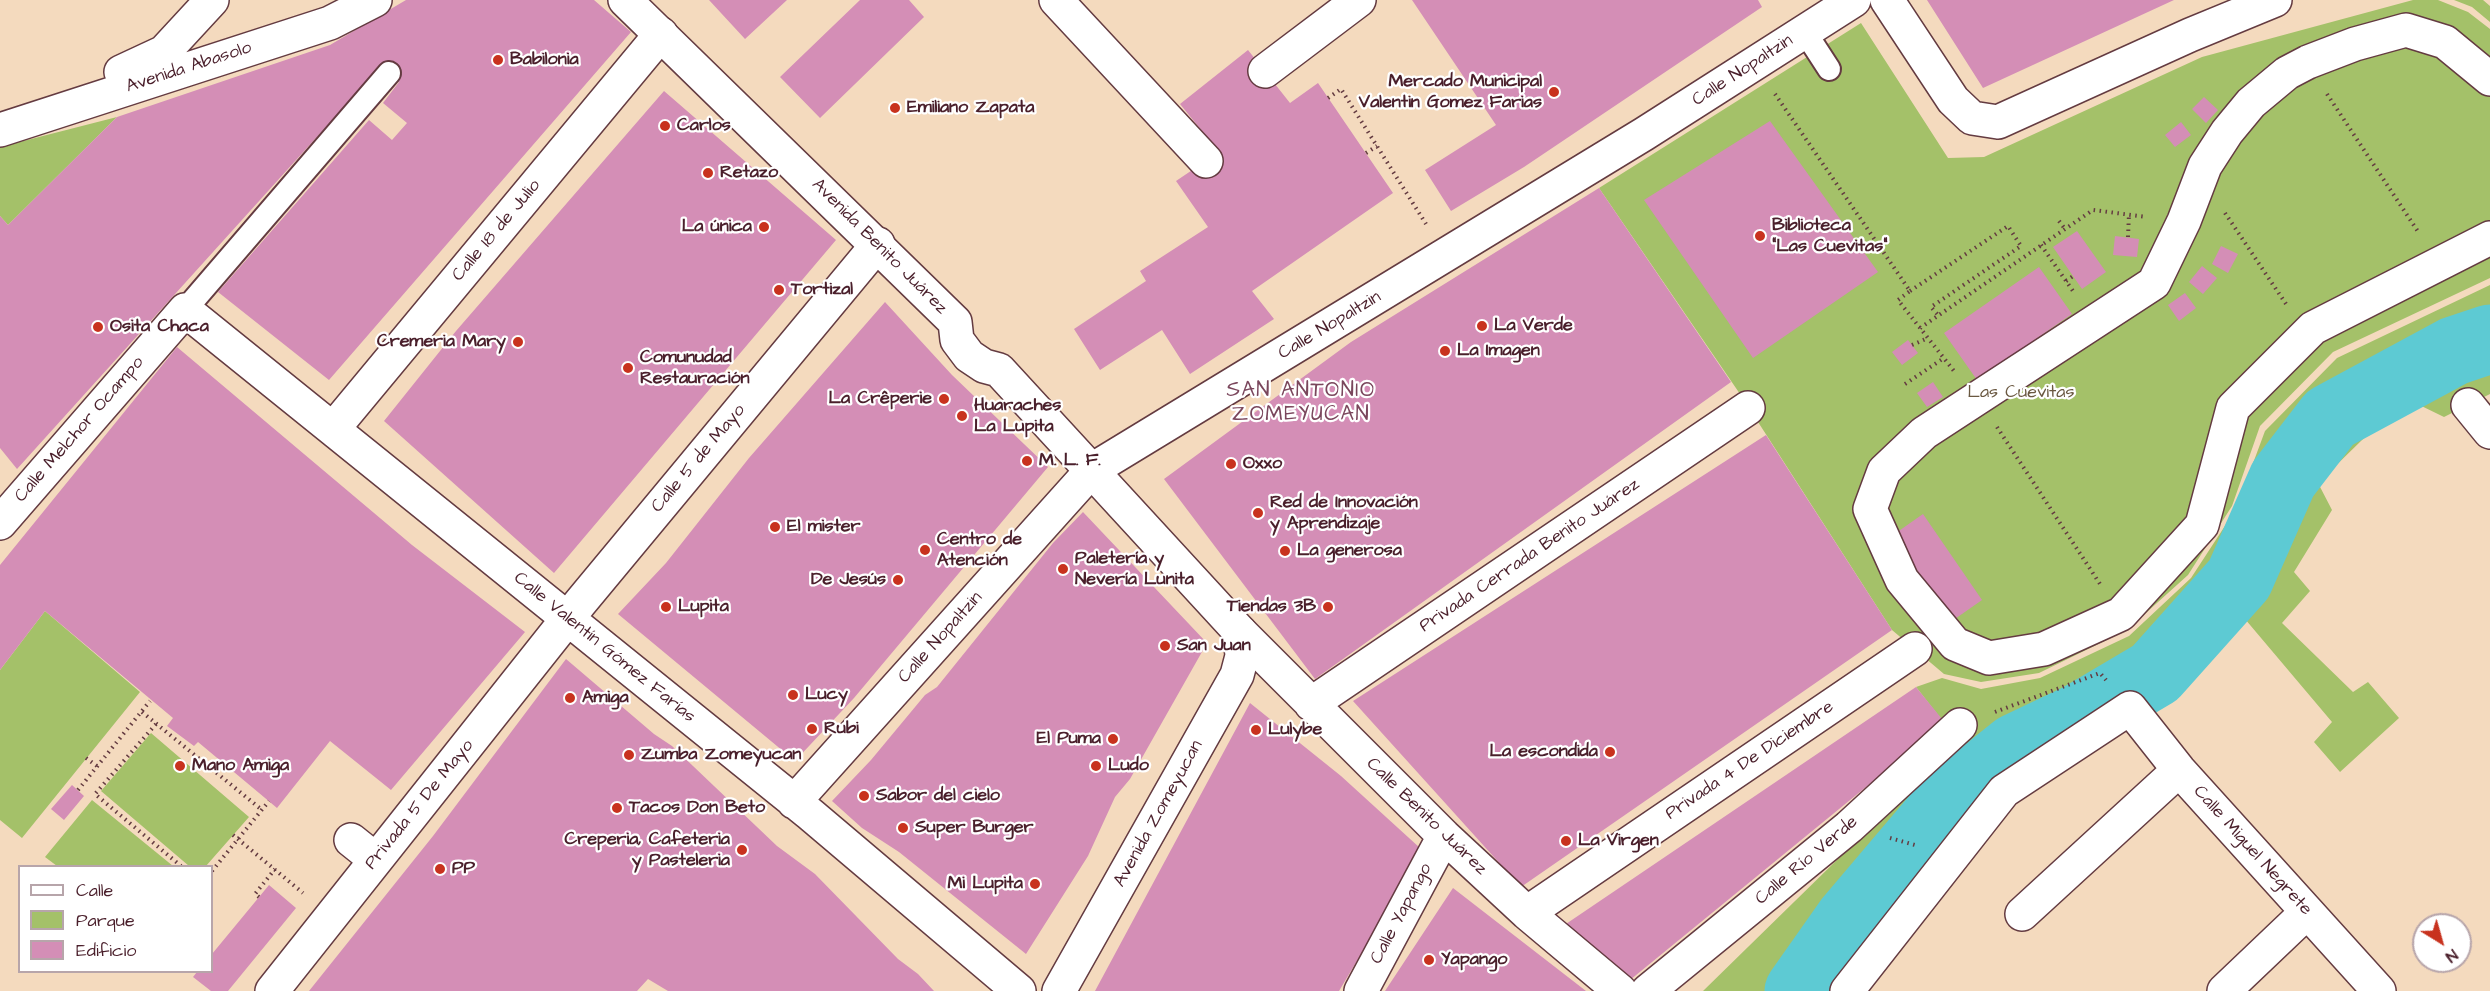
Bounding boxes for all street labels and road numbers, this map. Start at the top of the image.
street label: Calle Nopaltzin [1689,30,1797,112]
street label: Avenida Abasolo [123,38,255,98]
street label: Avenida Benito Juárez [807,175,951,319]
street label: Calle 18 de Julio [448,176,546,286]
street label: Calle Nopaltzin [1275,287,1385,365]
street label: Calle Melchor Ocampo [11,353,149,507]
street label: Calle 5 de Mayo [647,400,751,518]
street label: Privada Cerrada Benito Juárez [1416,474,1644,638]
street label: Calle Valentín Gómez Farías [509,568,699,728]
street label: Calle Nopaltzin [894,588,988,688]
street label: Privada 4 De Diciembre [1662,697,1838,825]
street label: Privada 5 De Mayo [361,736,479,874]
street label: Avenida Zomeyucan [1110,737,1208,891]
street label: Calle Benito Juárez [1361,754,1491,880]
street label: Calle Miguel Negrete [2188,782,2316,920]
street label: Calle Río Verde [1751,812,1863,910]
street label: Calle Yapango [1366,860,1438,968]

